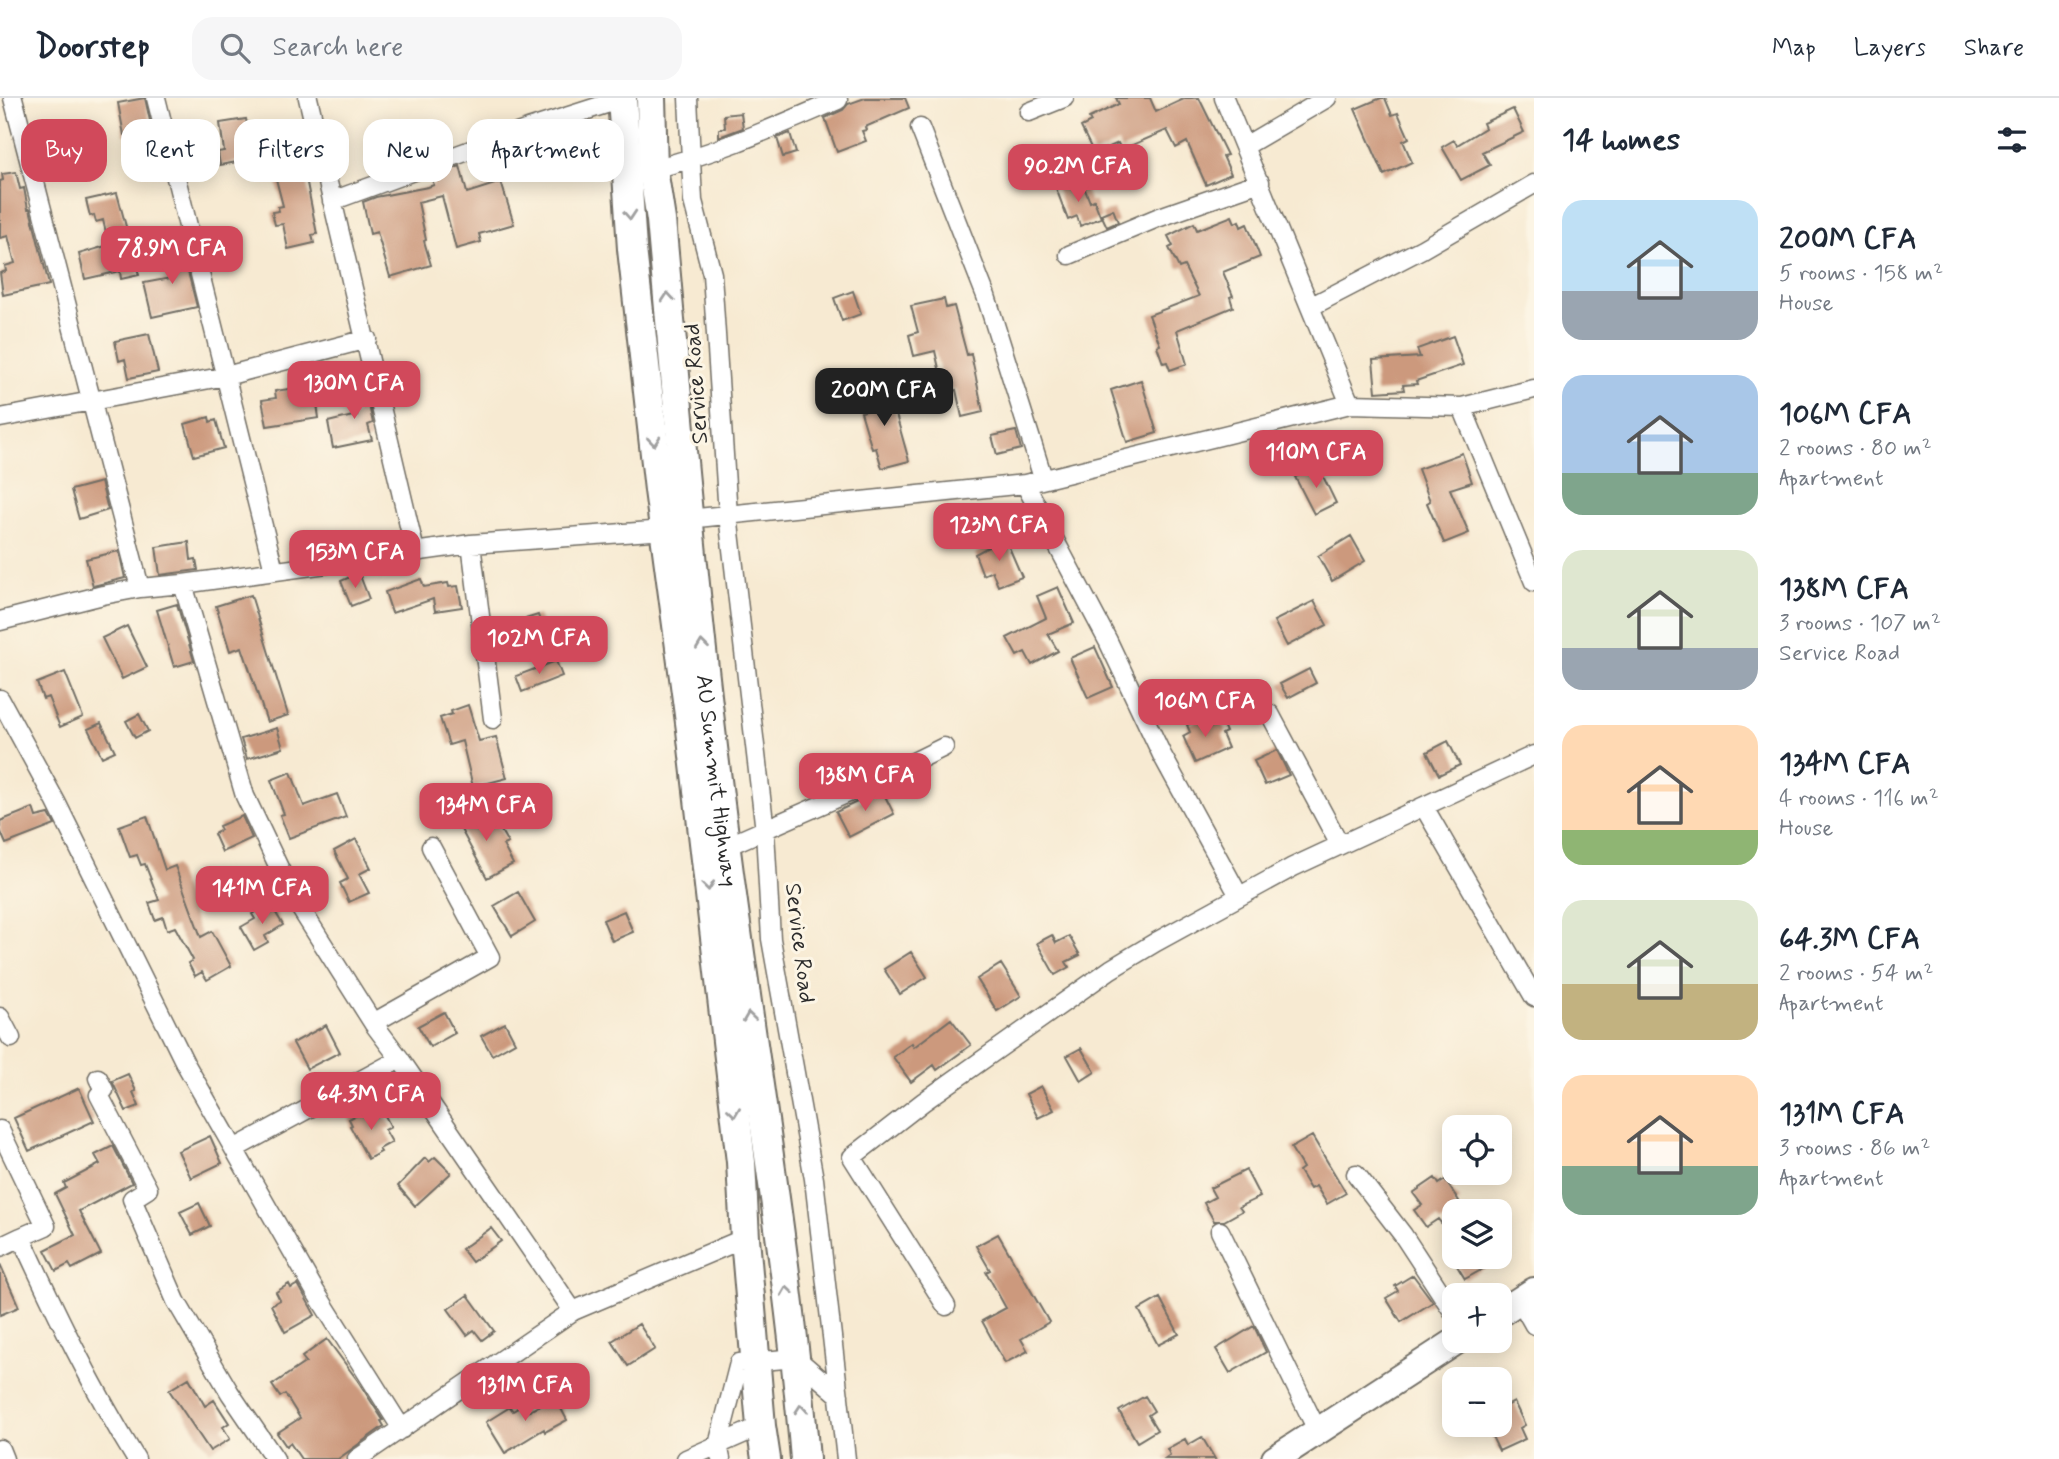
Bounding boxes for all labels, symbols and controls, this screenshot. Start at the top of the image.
search box [192,17,682,80]
text: Doorstep [35,26,150,70]
icon: search [216,29,254,67]
text: Search here [272,31,403,65]
text: Map [1772,33,1816,64]
text: Layers [1854,33,1926,64]
text: Share [1964,33,2024,64]
chip: Buy [21,119,107,182]
chip: Rent [121,119,220,182]
chip: Filters [234,119,349,182]
chip: New [363,119,453,182]
chip: Apartment [467,119,624,182]
text: 14 homes [1562,121,1680,160]
icon: filters [1993,121,2031,159]
pin: 90.2M CFA [998,144,1158,204]
text: 90.2M CFA [1024,152,1132,182]
one-way arrow [622,210,637,221]
text: 200M CFA [1779,220,1917,259]
pin: 78.9M CFA [92,226,252,286]
icon: home [1618,228,1702,312]
text: 78.9M CFA [117,234,227,264]
text: 5 rooms · 158 m² [1779,259,1943,289]
text: House [1779,289,1833,319]
one-way arrow [661,291,676,302]
street label: Service Road [678,322,716,445]
pin: 130M CFA [282,362,426,421]
pin: 200M CFA [812,368,956,428]
text: 130M CFA [303,369,405,399]
text: 200M CFA [831,376,937,406]
text: 106M CFA [1779,395,1912,434]
icon: home [1618,403,1702,487]
pin: 110M CFA [1244,430,1388,490]
text: 2 rooms · 80 m² [1779,434,1932,464]
one-way arrow [646,435,661,447]
text: 110M CFA [1265,438,1367,468]
text: Apartment [1779,464,1884,494]
pin: 123M CFA [927,504,1071,563]
text: 123M CFA [949,511,1049,541]
pin: 153M CFA [283,531,427,590]
text: 153M CFA [305,538,405,568]
text: 138M CFA [1779,570,1909,609]
icon: home [1618,578,1702,662]
text: 3 rooms · 107 m² [1779,609,1941,639]
pin: 102M CFA [467,616,611,676]
text: 102M CFA [487,624,591,654]
one-way arrow [694,639,709,651]
text: Service Road [1779,639,1900,669]
street label: AU Summit Highway [688,673,744,889]
pin: 106M CFA [1133,680,1277,739]
text: 106M CFA [1154,687,1256,717]
text: 134M CFA [1779,745,1911,784]
icon: home [1618,753,1702,837]
pin: 138M CFA [793,754,937,813]
text: 138M CFA [815,761,915,791]
pin: 134M CFA [414,784,558,843]
text: 4 rooms · 116 m² [1779,784,1939,814]
text: 134M CFA [435,791,537,821]
text: House [1779,814,1833,844]
pin: 141M CFA [190,866,334,926]
text: 141M CFA [212,874,312,904]
one-way arrow [701,880,716,892]
street label: Service Road [777,881,821,1005]
text: 64.3M CFA [1779,920,1920,959]
icon: home [1618,928,1702,1012]
text: 2 rooms · 54 m² [1779,959,1933,989]
text: Apartment [1779,989,1884,1019]
one-way arrow [741,1011,756,1023]
pin: 64.3M CFA [291,1072,451,1132]
text: 64.3M CFA [317,1080,425,1110]
text: 131M CFA [1779,1095,1905,1134]
icon: home [1618,1103,1702,1187]
one-way arrow [727,1106,742,1118]
map controls [1442,1115,1512,1437]
button: locate [1442,1115,1512,1185]
text: 3 rooms · 86 m² [1779,1134,1930,1164]
text: Apartment [1779,1164,1884,1194]
button: layers [1442,1199,1512,1269]
button: + [1442,1283,1512,1353]
one-way arrow [780,1285,795,1296]
pin: 131M CFA [453,1364,597,1423]
button: − [1442,1367,1512,1437]
text: 131M CFA [477,1371,573,1401]
one-way arrow [794,1403,809,1414]

